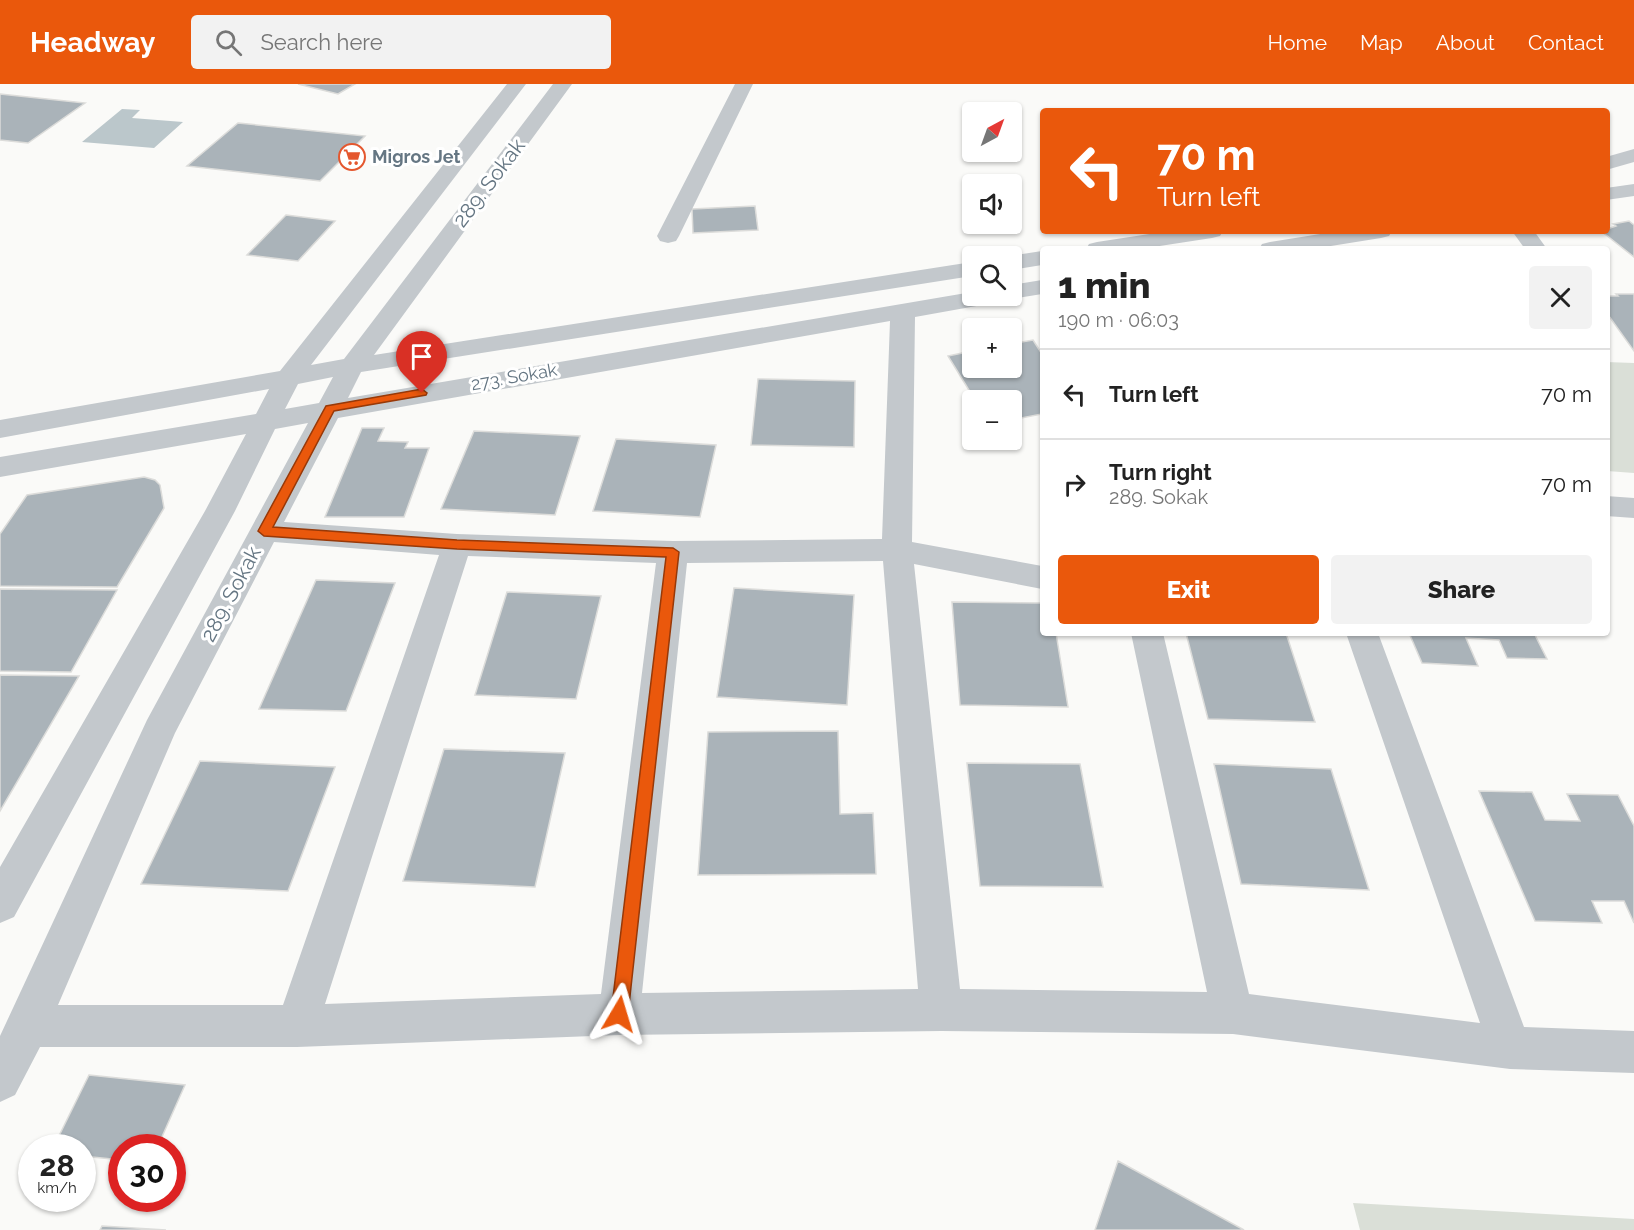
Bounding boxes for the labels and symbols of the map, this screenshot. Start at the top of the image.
north arrow [962,102,1022,162]
street label: 289. Sokak [447,134,530,232]
supermarket icon: Migros Jet [337,142,367,172]
place label: Migros Jet [372,146,460,167]
pin [396,331,447,393]
street label: 273. Sokak [469,359,559,394]
street label: 289. Sokak [195,542,266,646]
position arrow [587,982,651,1046]
speed limit sign: 30 [108,1134,186,1212]

